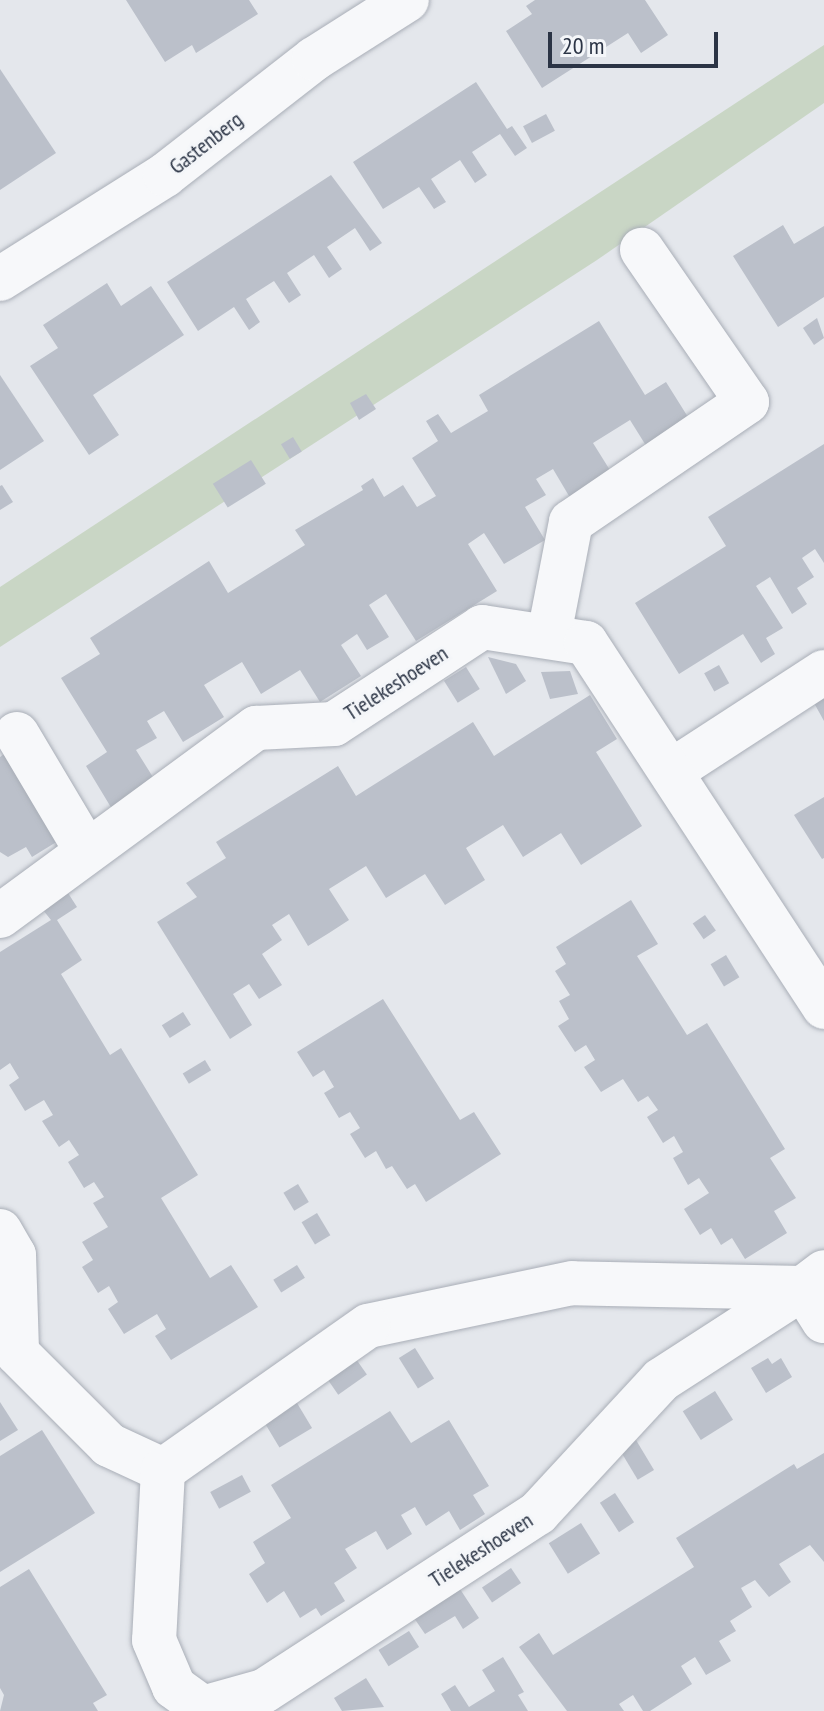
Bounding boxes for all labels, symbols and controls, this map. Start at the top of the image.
scale bar [552,16,722,66]
text: 20 m [562,30,604,61]
street label: Gastenberg [164,106,248,180]
street label: Tielekeshoeven [339,640,453,726]
street label: Tielekeshoeven [424,1507,538,1593]

